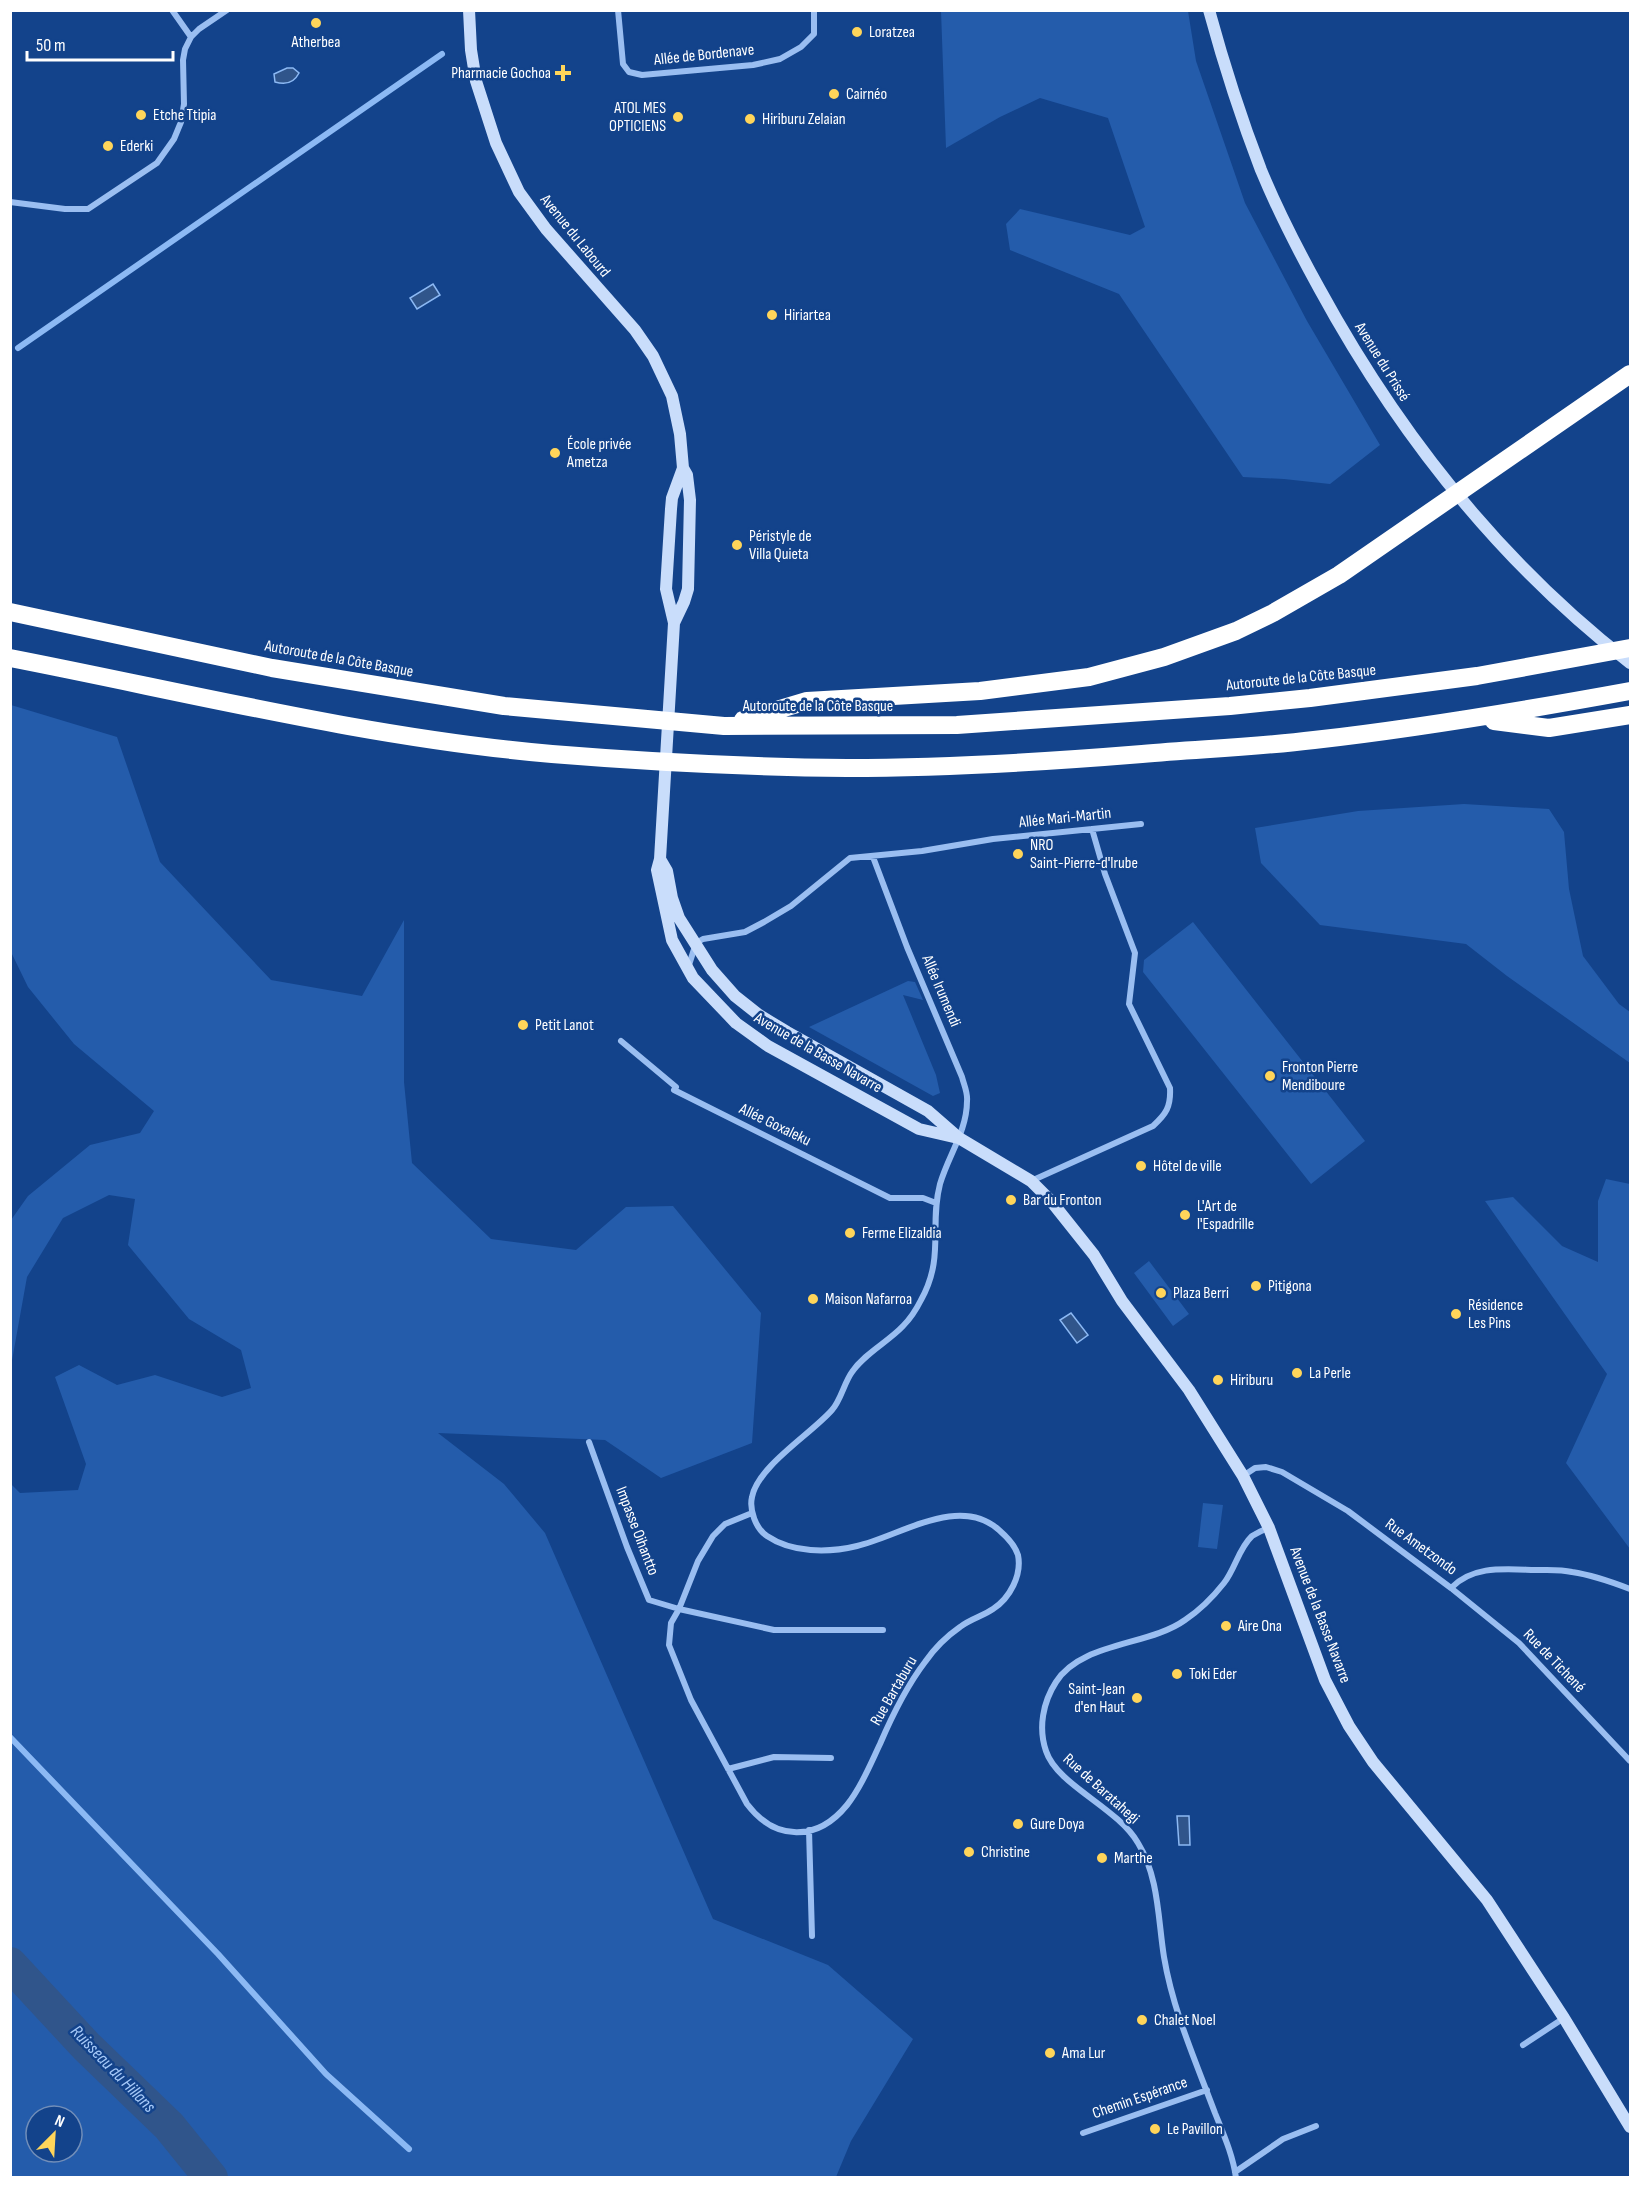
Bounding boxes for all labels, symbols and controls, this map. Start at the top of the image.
marker: Atherbea [309,16,323,30]
place label: Loratzea [869,23,915,42]
scale bar [27,24,172,62]
marker: Loratzea [850,25,864,39]
place label: Atherbea [291,33,340,52]
text: 50 m [36,35,66,56]
street label: Allée de Bordenave [652,40,755,70]
place label: Pharmacie Gochoa [451,64,551,83]
marker: Pharmacie Gochoa [556,66,570,80]
place label: Cairnéo [846,85,887,104]
marker: Cairnéo [827,87,841,101]
place label: ATOL MES OPTICIENS [609,99,666,136]
place label: Etche Ttipia [153,106,216,125]
marker: Etche Ttipia [134,108,148,122]
marker: ATOL MES OPTICIENS [671,110,685,124]
place label: Hiriburu Zelaian [762,110,846,129]
marker: Hiriburu Zelaian [743,112,757,126]
place label: Ederki [120,137,153,156]
marker: Ederki [101,139,115,153]
street label: Avenue du Labourd [535,190,614,281]
place label: Hiriartea [784,306,831,325]
marker: Hiriartea [765,308,779,322]
street label: Avenue du Prissé [1350,318,1414,405]
place label: École privée Ametza [566,435,632,472]
marker: École privée Ametza [548,446,562,460]
place label: Péristyle de Villa Quieta [749,527,812,564]
marker: Péristyle de Villa Quieta [730,538,744,552]
street label: Autoroute de la Côte Basque [262,636,415,681]
street label: Autoroute de la Côte Basque [1224,661,1377,695]
street label: Autoroute de la Côte Basque [742,697,893,716]
street label: Allée Mari-Martin [1017,804,1112,832]
place label: NRO Saint-Pierre-d'Irube [1030,836,1138,873]
marker: NRO Saint-Pierre-d'Irube [1011,847,1025,861]
street label: Allée Irumendi [917,951,965,1030]
street label: Avenue de la Basse Navarre [750,1008,885,1097]
place label: Petit Lanot [535,1016,594,1035]
marker: Petit Lanot [516,1018,530,1032]
place label: Fronton Pierre Mendiboure [1282,1058,1358,1095]
marker: Fronton Pierre Mendiboure [1263,1069,1277,1083]
street label: Allée Goxaleku [735,1099,814,1150]
place label: Hôtel de ville [1153,1157,1222,1176]
marker: Hôtel de ville [1134,1159,1148,1173]
place label: Bar du Fronton [1023,1191,1102,1210]
marker: Bar du Fronton [1004,1193,1018,1207]
place label: L'Art de l'Espadrille [1197,1197,1254,1234]
marker: L'Art de l'Espadrille [1178,1208,1192,1222]
place label: Ferme Elizaldia [862,1224,942,1243]
marker: Ferme Elizaldia [843,1226,857,1240]
place label: Pitigona [1268,1277,1312,1296]
marker: Pitigona [1249,1279,1263,1293]
place label: Plaza Berri [1173,1284,1229,1303]
marker: Plaza Berri [1154,1286,1168,1300]
place label: Maison Nafarroa [825,1290,912,1309]
marker: Maison Nafarroa [806,1292,820,1306]
place label: Résidence Les Pins [1468,1296,1523,1333]
marker: Résidence Les Pins [1449,1307,1463,1321]
place label: La Perle [1309,1364,1351,1383]
marker: La Perle [1290,1366,1304,1380]
place label: Hiriburu [1230,1371,1273,1390]
marker: Hiriburu [1211,1373,1225,1387]
street label: Impasse Oihantto [611,1484,663,1578]
street label: Rue Ametzondo [1381,1515,1461,1579]
street label: Avenue de la Basse Navarre [1285,1543,1355,1686]
place label: Aire Ona [1237,1617,1282,1636]
marker: Aire Ona [1219,1619,1233,1633]
street label: Rue de Tichené [1519,1625,1589,1697]
street label: Rue Bartaburu [867,1653,921,1729]
place label: Toki Eder [1189,1665,1237,1684]
marker: Toki Eder [1170,1667,1184,1681]
place label: Saint-Jean d'en Haut [1068,1680,1125,1717]
marker: Saint-Jean d'en Haut [1130,1691,1144,1705]
street label: Rue de Baratahegi [1059,1750,1143,1828]
place label: Gure Doya [1030,1815,1085,1834]
marker: Gure Doya [1011,1817,1025,1831]
place label: Christine [981,1843,1030,1862]
marker: Christine [962,1845,976,1859]
place label: Marthe [1114,1849,1153,1868]
marker: Marthe [1095,1851,1109,1865]
place label: Chalet Noel [1154,2011,1216,2030]
marker: Chalet Noel [1135,2013,1149,2027]
water label: Ruisseau du Hillans [66,2021,160,2118]
place label: Ama Lur [1061,2044,1106,2063]
marker: Ama Lur [1043,2046,1057,2060]
street label: Chemin Espérance [1090,2073,1190,2123]
north arrow [24,2104,84,2164]
text: N [52,2111,67,2132]
place label: Le Pavillon [1167,2120,1223,2139]
marker: Le Pavillon [1148,2122,1162,2136]

